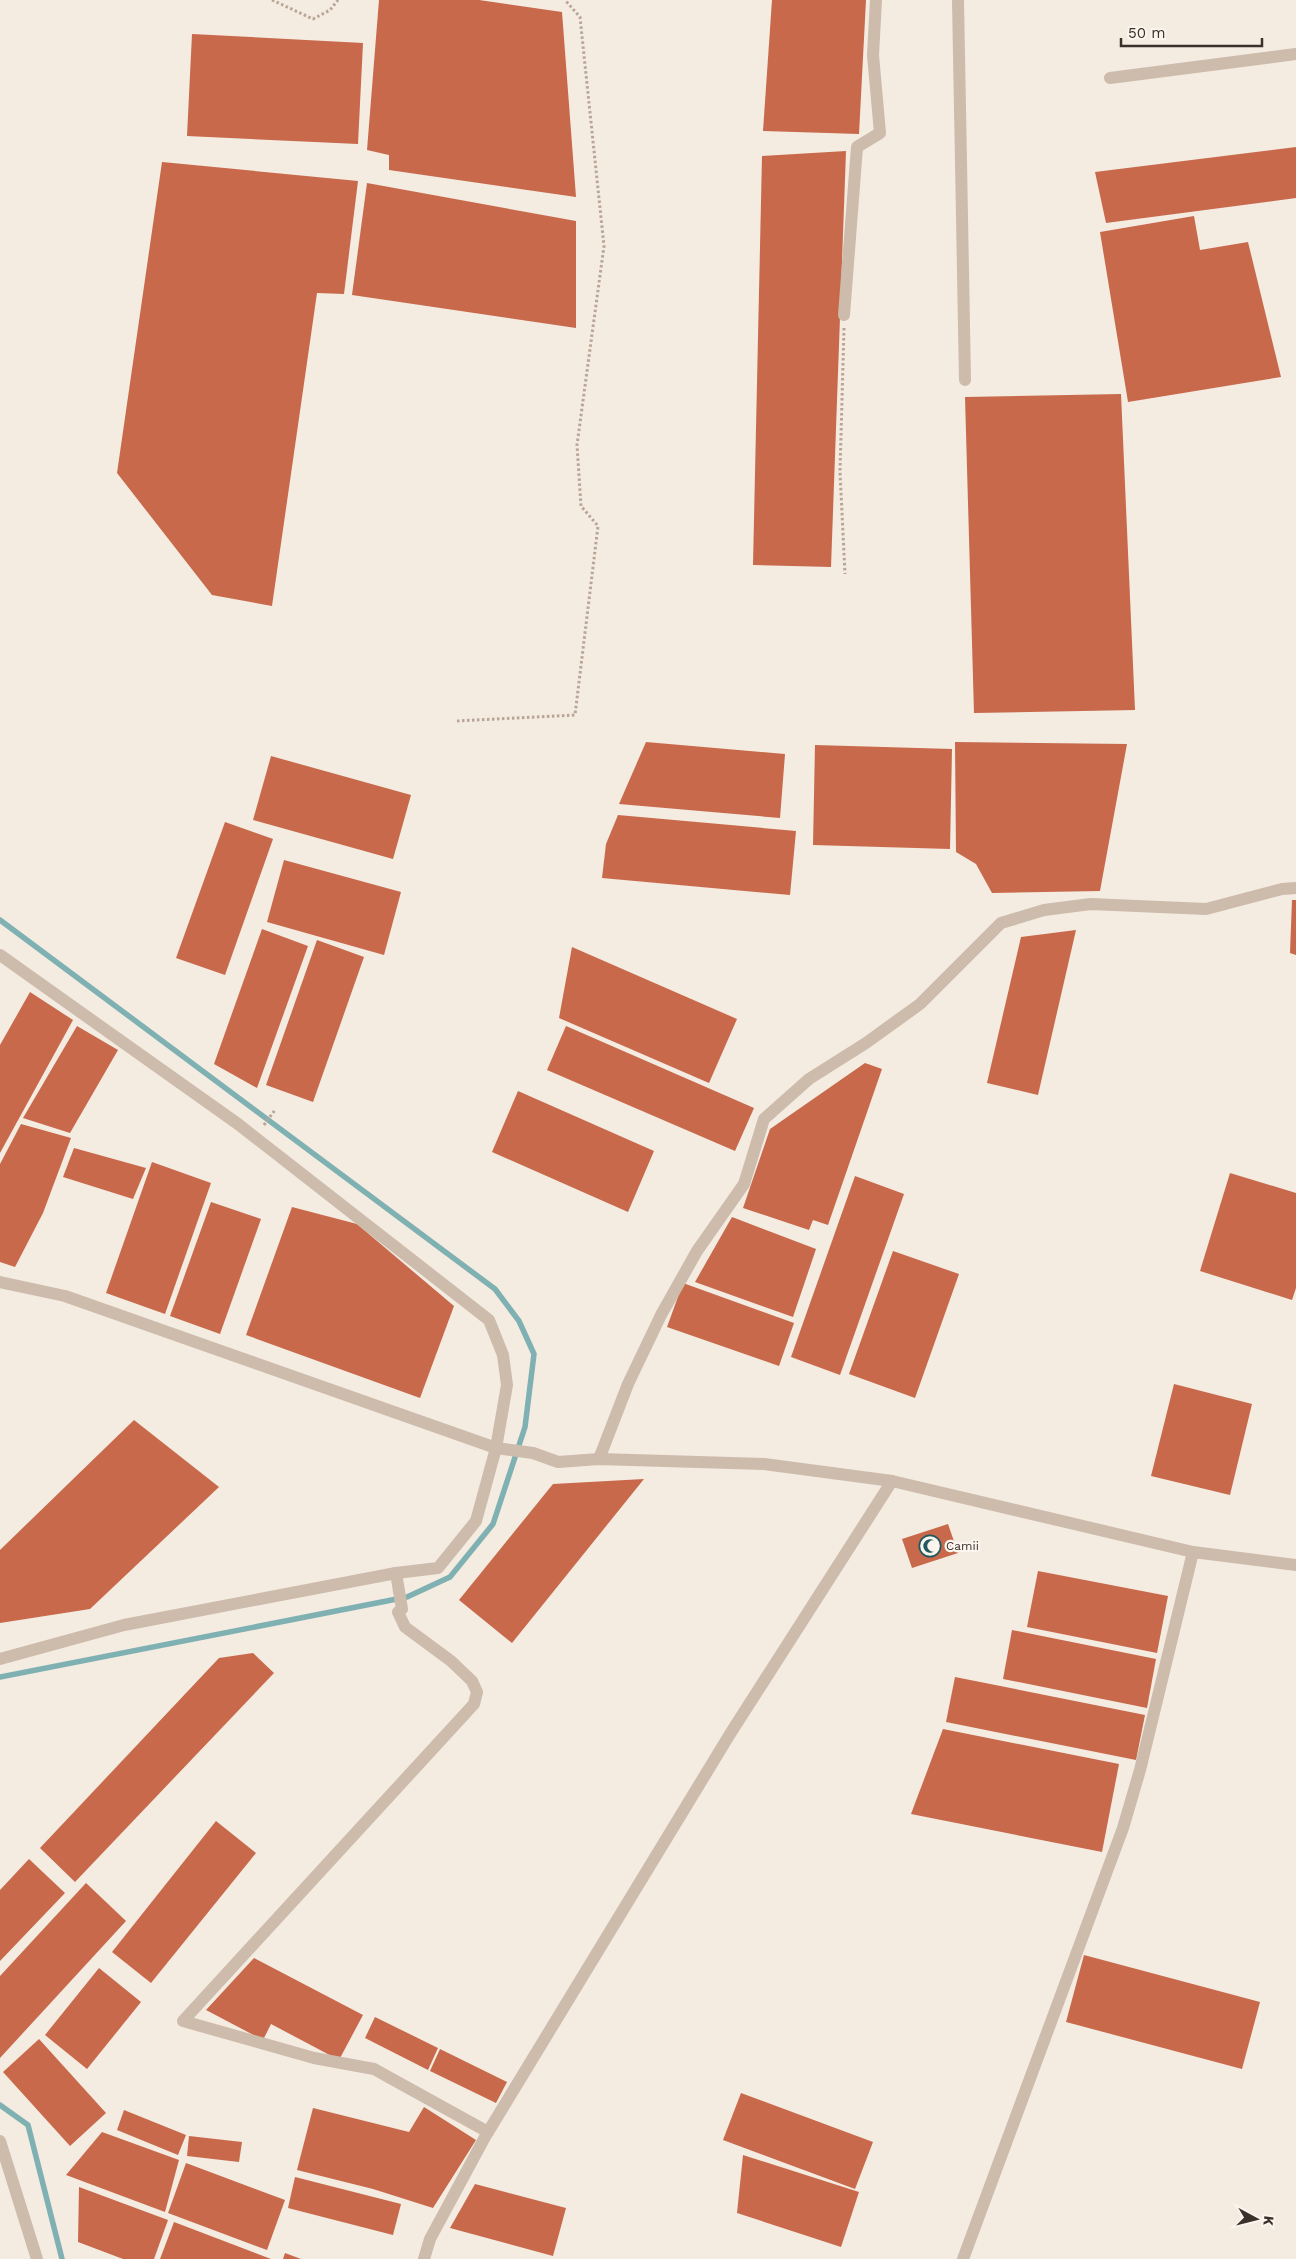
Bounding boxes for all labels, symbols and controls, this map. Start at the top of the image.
scale bar [1121,15,1262,47]
text: 50 m [1128,24,1165,42]
mosque icon: Camii [918,1534,942,1558]
place label: Camii [946,1539,979,1553]
north arrow [1231,2194,1281,2244]
text: K [1260,2215,1277,2227]

